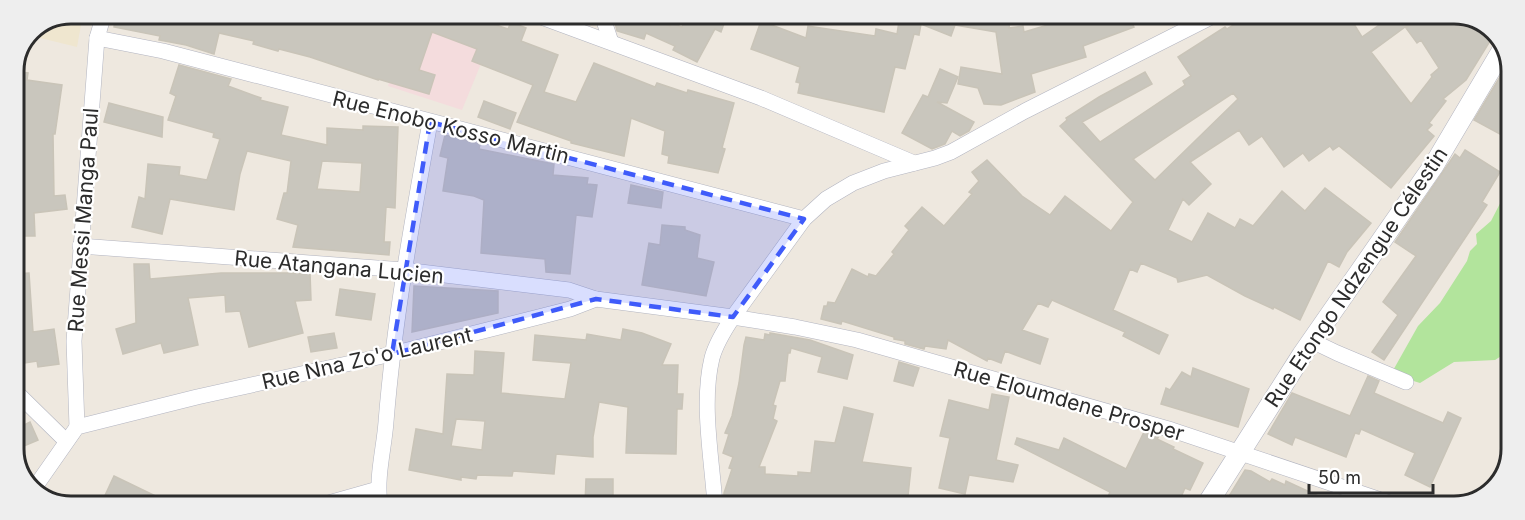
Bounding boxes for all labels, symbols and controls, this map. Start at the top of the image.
street label: Rue Enobo Kosso Martin [330,85,572,169]
street label: Rue Messi Manga Paul [63,107,103,333]
street label: Rue Etongo Ndzengue Célestin [1259,142,1453,412]
street label: Rue Atangana Lucien [233,245,445,289]
street label: Rue Nna Zo'o Laurent [259,322,475,394]
street label: Rue Eloumdene Prosper [951,356,1187,446]
scale bar [1309,457,1434,495]
text: 50 m [1318,467,1361,488]

